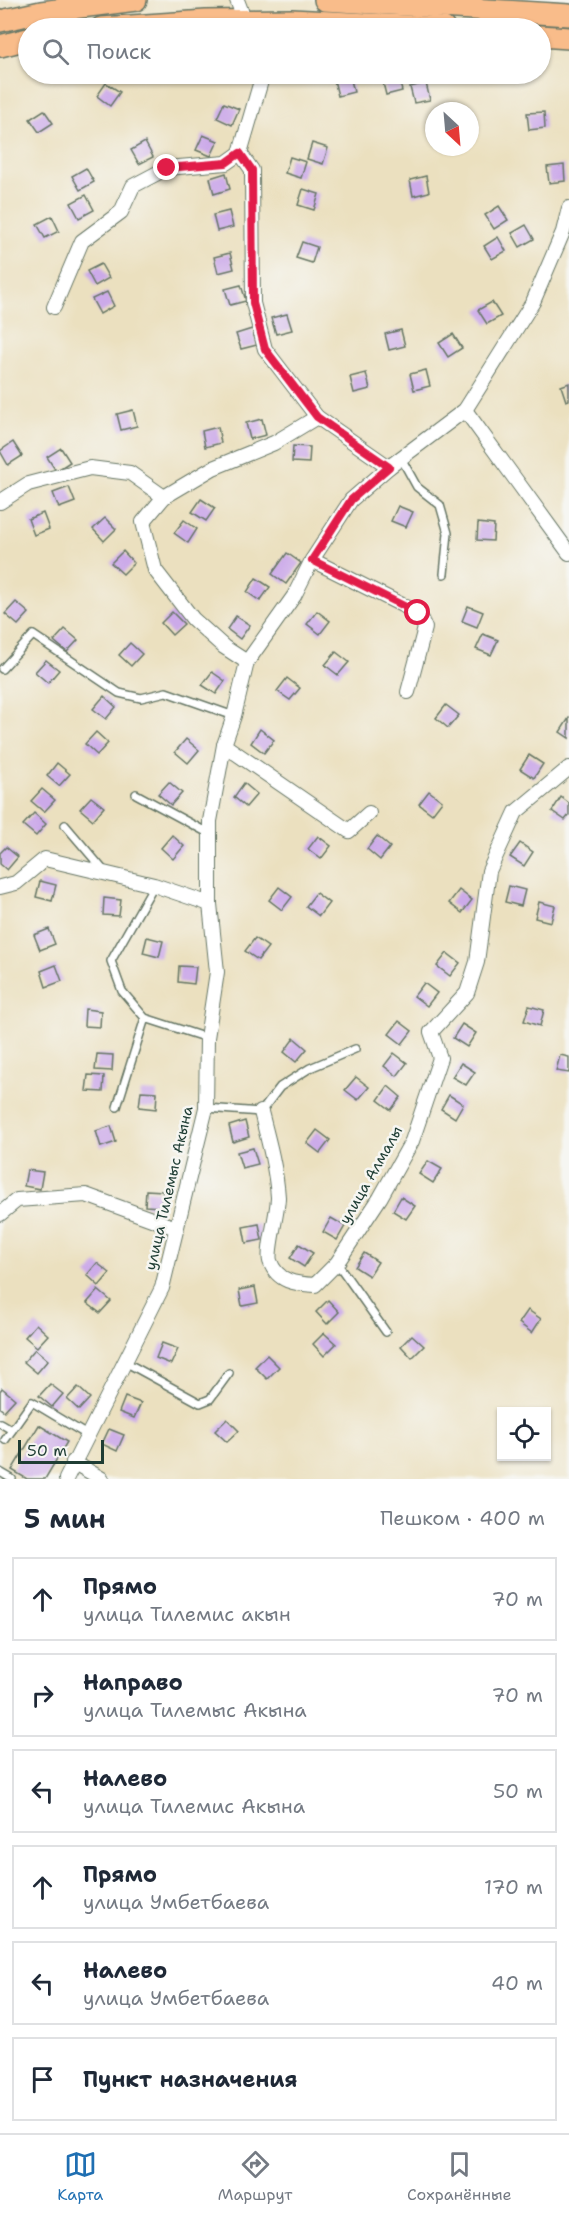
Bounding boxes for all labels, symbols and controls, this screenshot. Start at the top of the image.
search box [18,18,551,84]
icon: search [39,35,72,68]
text: Поиск [87,37,151,66]
north arrow [425,102,479,156]
route end [153,154,179,180]
route start [404,599,430,625]
street label: улица Тилемыс Акына [140,1103,198,1272]
street label: улица Алмалы [335,1122,407,1228]
map controls [497,1407,551,1461]
button: locate [497,1407,551,1461]
scale bar [18,1437,104,1464]
text: 50 m [27,1440,67,1461]
text: 5 мин [24,1501,105,1536]
text: Пешком · 400 m [380,1505,545,1531]
text: Прямо [83,1572,157,1601]
icon: ahead [26,1583,59,1616]
text: 70 m [491,1586,543,1612]
text: улица Тилемис акын [83,1601,291,1627]
text: Направо [83,1668,183,1697]
icon: right [26,1679,59,1712]
text: 70 m [491,1682,543,1708]
text: улица Тилемыс Акына [83,1697,307,1723]
text: Налево [83,1764,167,1793]
icon: left [26,1775,59,1808]
text: 50 m [493,1778,543,1804]
text: улица Тилемис Акына [83,1793,305,1819]
text: Прямо [83,1860,157,1889]
icon: ahead [26,1871,59,1904]
text: 170 m [484,1874,543,1900]
text: улица Умбетбаева [83,1889,269,1915]
text: Налево [83,1956,167,1985]
icon: left [26,1967,59,2000]
text: 40 m [491,1970,543,1996]
text: улица Умбетбаева [83,1985,269,2011]
icon: arrive [26,2063,59,2096]
text: Пункт назначения [83,2065,297,2094]
tab: Карта [57,2148,103,2205]
tab: Маршрут [218,2148,292,2205]
tab: Сохранённые [407,2148,512,2205]

